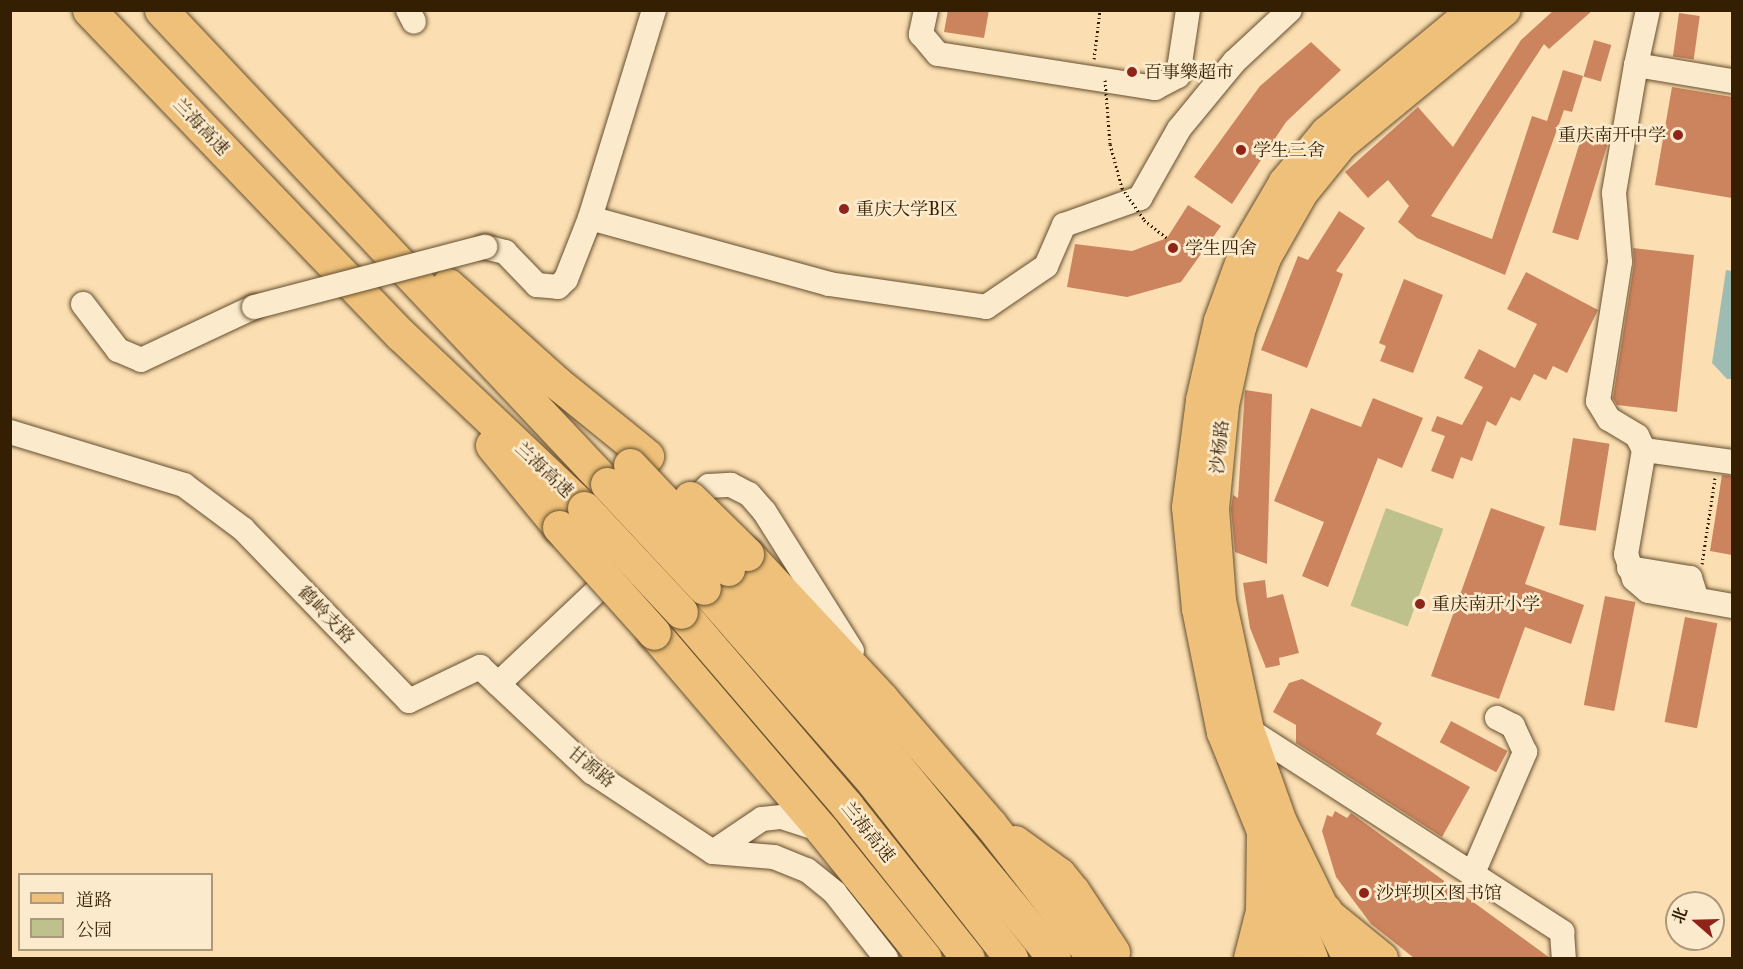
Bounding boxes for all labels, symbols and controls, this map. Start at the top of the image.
place label: 百事樂超市 [1144,61,1234,83]
marker: 百事樂超市 [1125,65,1139,79]
street label: 兰海高速 [168,94,234,160]
place label: 重庆南开中学 [1558,124,1666,146]
marker: 重庆南开中学 [1671,128,1685,142]
place label: 学生三舍 [1253,139,1325,161]
marker: 学生三舍 [1234,143,1248,157]
place label: 重庆大学B区 [856,198,958,220]
marker: 重庆大学B区 [837,202,851,216]
place label: 学生四舍 [1185,237,1257,259]
marker: 学生四舍 [1166,241,1180,255]
street label: 沙杨路 [1206,419,1234,475]
street label: 兰海高速 [510,438,578,502]
street label: 鹤岭支路 [293,582,359,648]
place label: 重庆南开小学 [1432,593,1540,615]
marker: 重庆南开小学 [1413,597,1427,611]
street label: 甘源路 [563,742,619,792]
street label: 兰海高速 [837,797,899,867]
legend [18,873,213,951]
place label: 沙坪坝区图书馆 [1376,882,1502,904]
marker: 沙坪坝区图书馆 [1357,886,1371,900]
text: 道路 [76,889,112,911]
north arrow [1665,891,1725,951]
text: 北 [1668,905,1691,926]
text: 公园 [76,919,112,941]

